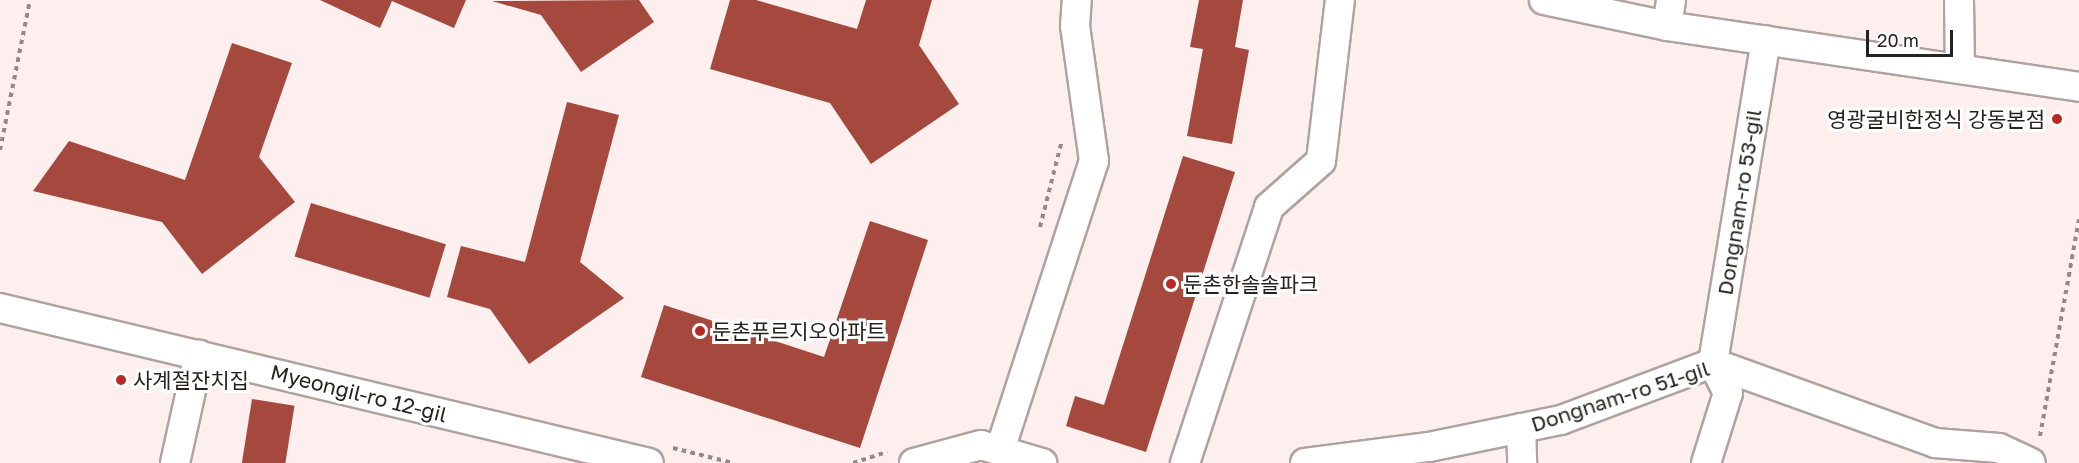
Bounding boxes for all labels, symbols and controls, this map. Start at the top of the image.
scale bar [1869,18,1956,56]
text: 20 m [1877,29,1919,51]
place label: 영광굴비한정식 강동본점 [1827,106,2045,132]
street label: Dongnam-ro 53-gil [1712,107,1766,297]
marker: 영광굴비한정식 강동본점 [2050,112,2064,126]
place label: 둔촌한솔솔파크 [1183,271,1318,297]
marker: 둔촌한솔솔파크 [1164,277,1178,291]
place label: 둔촌푸르지오아파트 [712,318,886,344]
marker: 둔촌푸르지오아파트 [693,324,707,338]
street label: Dongnam-ro 51-gil [1528,355,1712,437]
street label: Myeongil-ro 12-gil [268,359,450,427]
place label: 사계절잔치집 [133,367,249,393]
marker: 사계절잔치집 [114,373,128,387]

